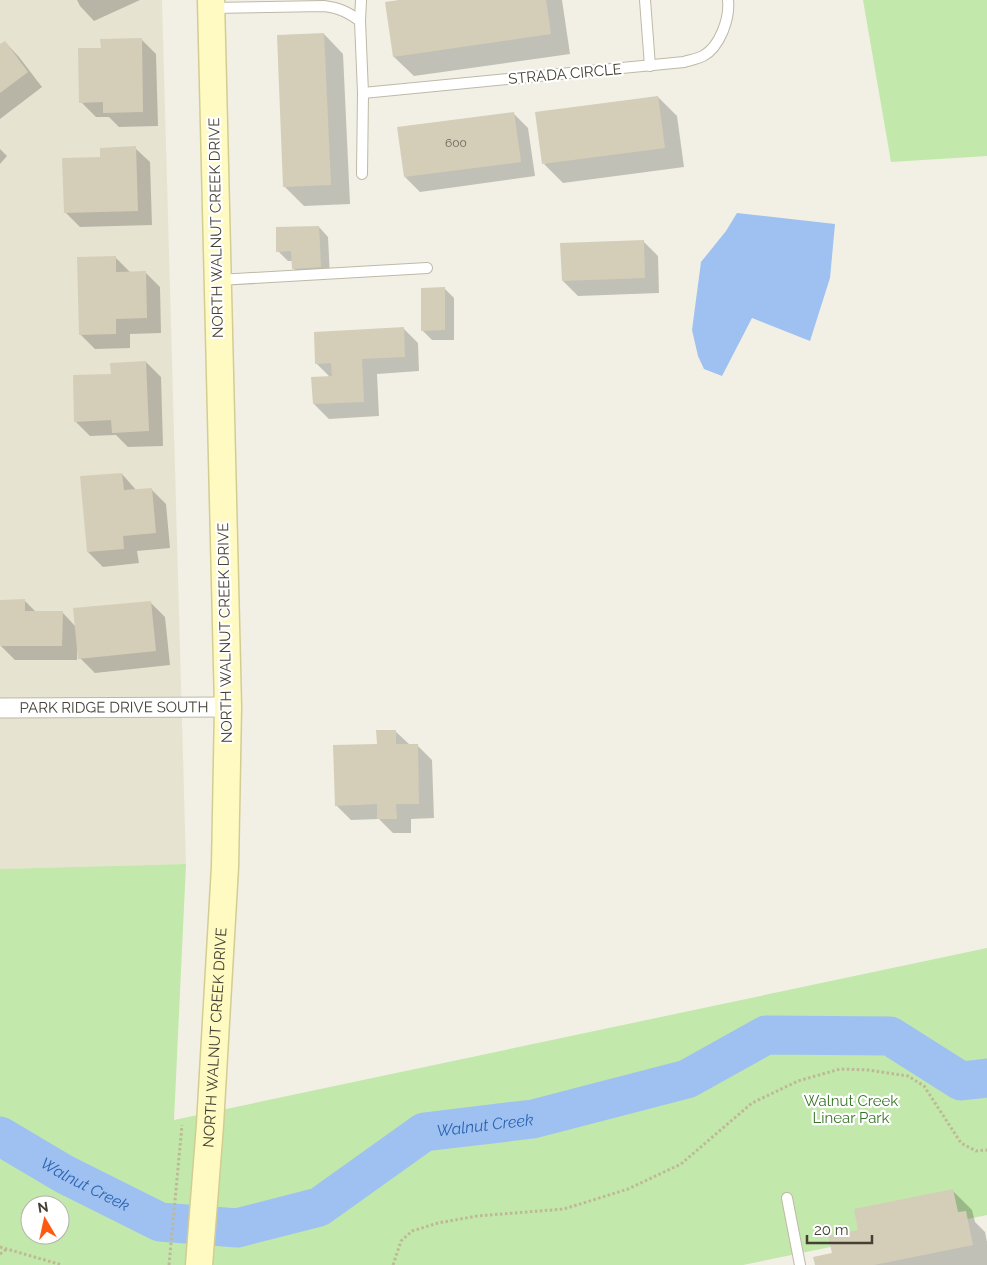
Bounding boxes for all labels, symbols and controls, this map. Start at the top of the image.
street label: STRADA CIRCLE [507,60,623,88]
street label: NORTH WALNUT CREEK DRIVE [205,118,227,338]
house number: 600 [445,136,467,150]
street label: NORTH WALNUT CREEK DRIVE [214,523,236,743]
street label: PARK RIDGE DRIVE SOUTH [19,698,209,717]
street label: NORTH WALNUT CREEK DRIVE [199,927,230,1148]
park label: Walnut Creek Linear Park [804,1092,898,1127]
water label: Walnut Creek [435,1109,535,1140]
water label: Walnut Creek [38,1153,133,1215]
north arrow [20,1195,70,1245]
text: N [36,1198,49,1216]
scale bar [807,1212,872,1244]
text: 20 m [814,1221,849,1239]

